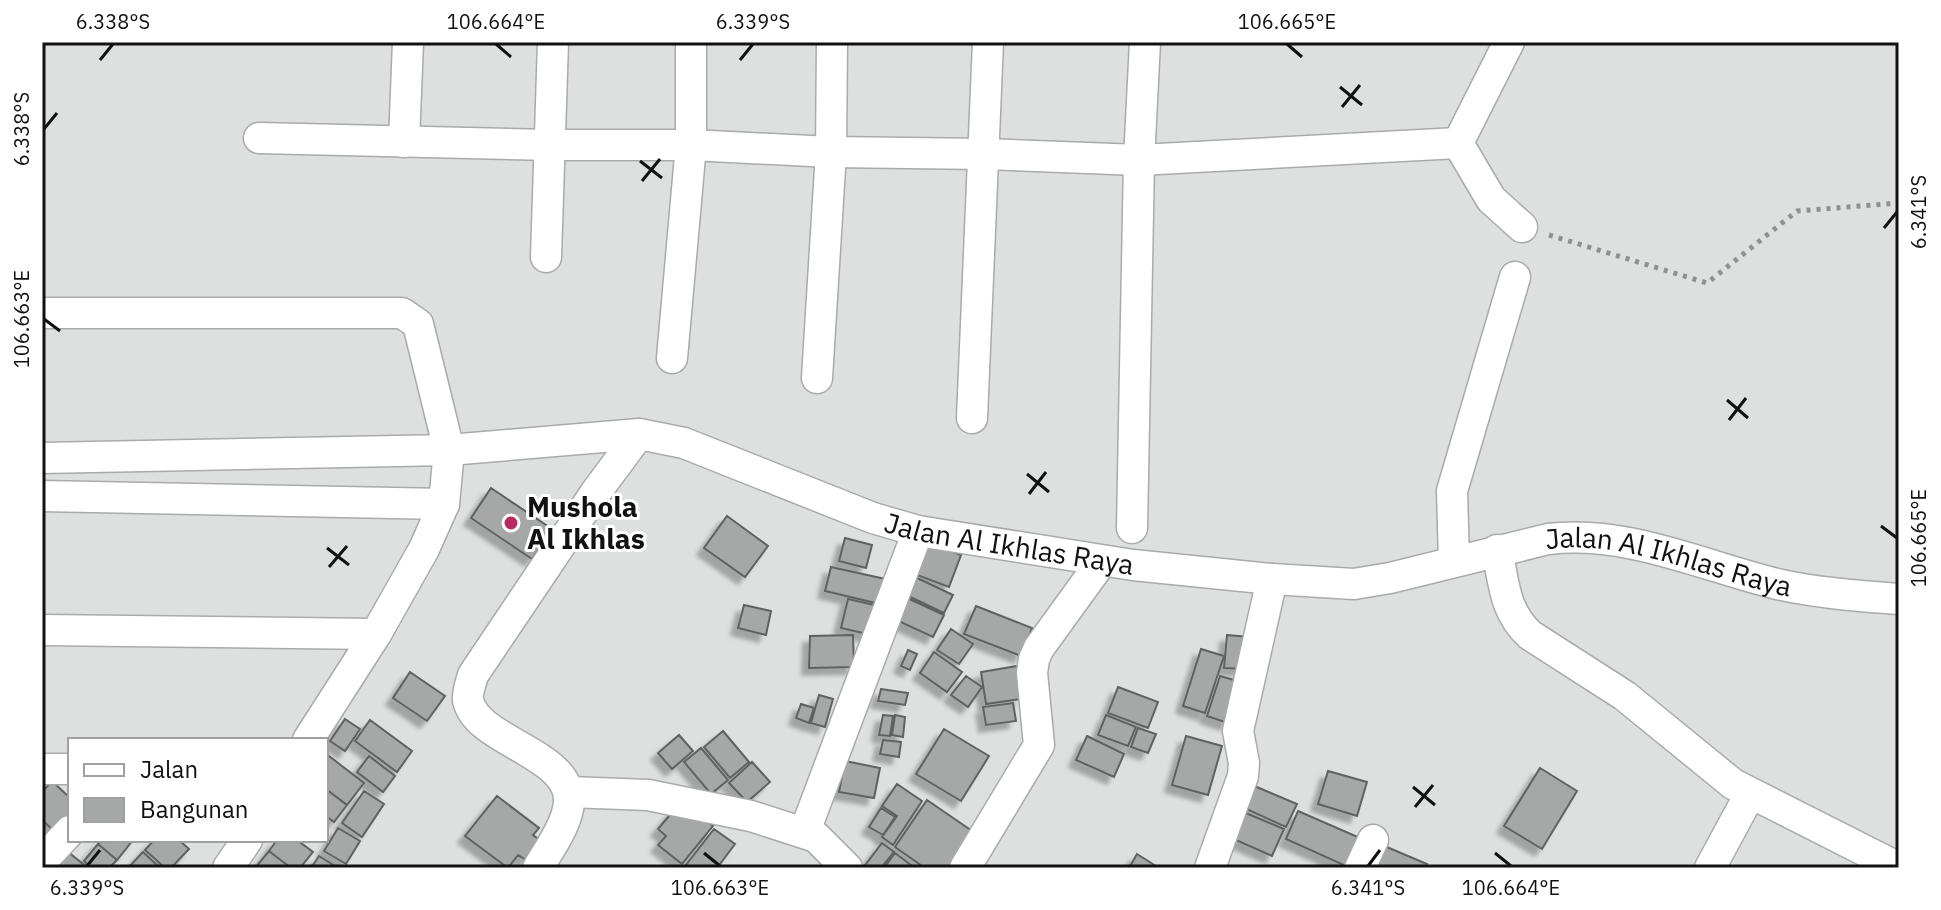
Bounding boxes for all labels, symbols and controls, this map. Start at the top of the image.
text: 6.338°S [76,8,150,35]
text: 106.664°E [447,8,545,35]
text: 6.339°S [716,8,790,35]
text: 106.665°E [1238,8,1336,35]
text: 6.338°S [8,92,35,166]
text: 6.341°S [1905,175,1932,249]
text: 106.663°E [8,270,35,368]
place label: Mushola Al Ikhlas [527,488,645,557]
text: 106.665°E [1905,489,1932,587]
street label: Jalan Al Ikhlas Raya [880,503,1137,583]
marker: Mushola Al Ikhlas [502,514,520,532]
street label: Jalan Al Ikhlas Raya [1544,518,1795,605]
legend [68,738,328,842]
text: Jalan [140,753,198,785]
text: Bangunan [140,793,248,825]
text: 6.339°S [50,874,124,901]
text: 106.663°E [671,874,769,901]
text: 6.341°S [1331,874,1405,901]
text: 106.664°E [1462,874,1560,901]

